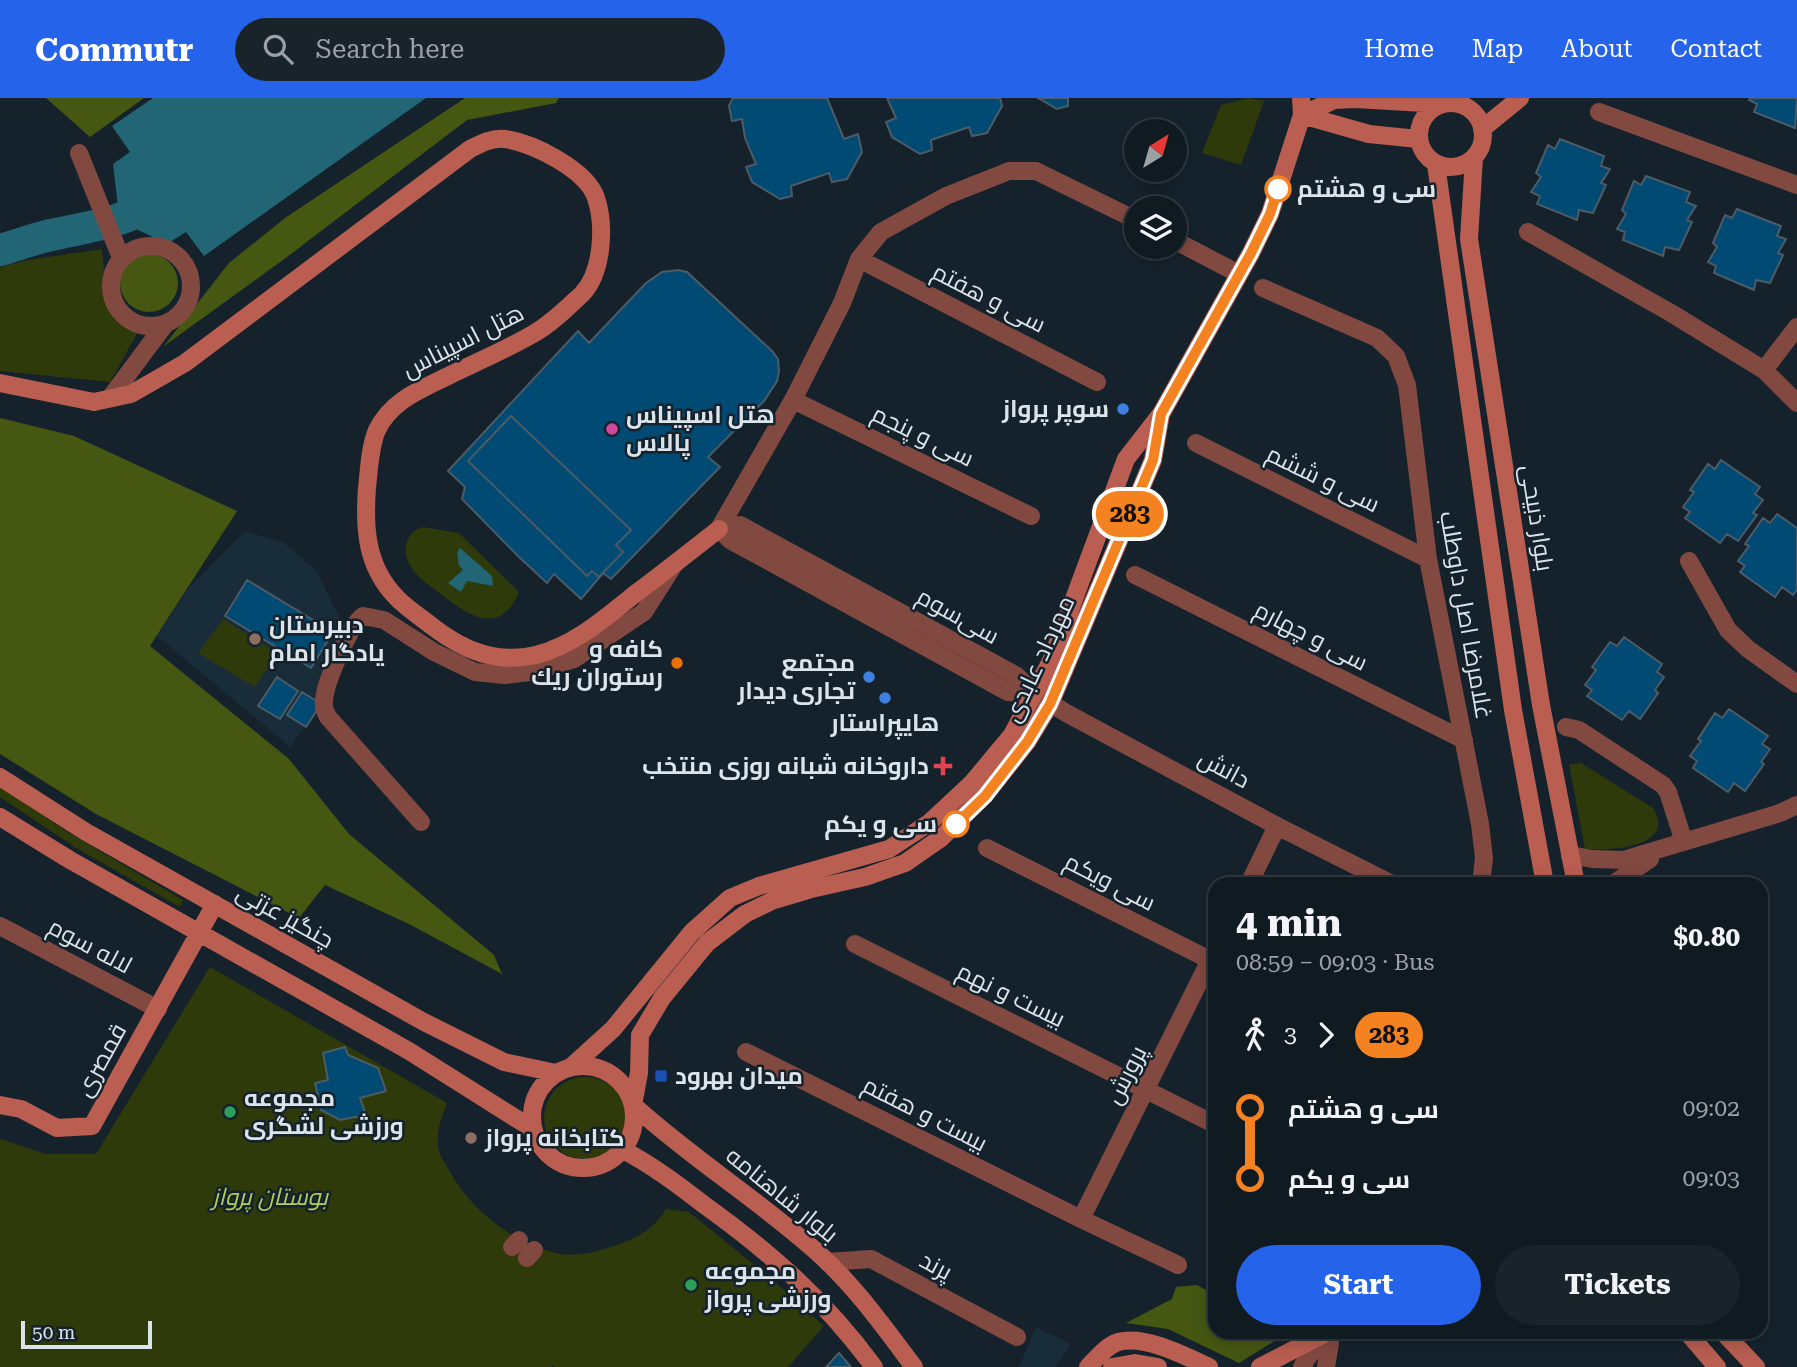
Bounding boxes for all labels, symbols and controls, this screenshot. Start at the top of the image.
search box [235,18,725,81]
text: Commutr [35,30,193,69]
icon: search [259,30,297,68]
text: Search here [315,34,464,64]
text: Home [1364,35,1434,63]
text: Map [1472,35,1523,63]
text: About [1561,35,1632,63]
text: Contact [1670,35,1762,63]
north arrow [1124,119,1186,182]
map controls [1124,119,1187,259]
place label: سی و هشتم [1297,175,1436,205]
marker: سی و هشتم [1265,176,1291,202]
button: layers [1124,196,1187,259]
street label: سی و هفتم [927,257,1050,340]
street label: هتل اسپیناس [398,298,529,384]
place label: سوپر پرواز [1001,395,1109,426]
street label: سی و پنجم [867,399,979,475]
place label: هتل اسپیناس پالاس [626,401,775,460]
marker: سوپر پرواز [1115,401,1131,417]
marker: هتل اسپیناس پالاس [604,421,620,437]
street label: سی و ششم [1261,440,1384,520]
street label: بلوار ذبیحی [1515,463,1559,573]
line badge: 283 [1090,491,1170,537]
text: 283 [1110,500,1150,528]
street label: غلامرضا اصل داوطلب [1434,509,1498,721]
street label: سی‌سوم [911,582,1004,652]
street label: مهرداد عابدی [998,591,1080,727]
street label: سی و چهارم [1249,595,1373,678]
place label: دبیرستان یادگار امام [269,611,385,669]
marker: دبیرستان یادگار امام [247,631,263,647]
place label: كافه و رستوران ريك [531,635,663,691]
place label: مجتمع تجاری دیدار [736,649,856,705]
marker: كافه و رستوران ريك [669,655,685,671]
marker: مجتمع تجاری دیدار [861,669,877,685]
marker: هایپراستار [877,690,893,706]
place label: هایپراستار [830,709,939,740]
street label: دانش [1193,744,1255,794]
place label: داروخانه شبانه روزی منتخب [642,752,929,780]
marker: داروخانه شبانه روزی منتخب [935,758,951,774]
place label: سی و یکم [824,810,937,840]
marker: سی و یکم [943,811,969,837]
street label: سی ویکم [1059,847,1160,919]
street label: چنگیز عزتی [231,878,338,956]
text: 4 min [1236,901,1342,945]
street label: لاله سوم [42,912,137,981]
text: $0.80 [1674,922,1740,952]
text: 08:59 – 09:03 · Bus [1236,949,1434,976]
street label: بیست و نهم [951,957,1070,1035]
icon: walk [1236,1016,1274,1054]
icon: forward [1307,1016,1345,1054]
street label: قمصری [70,1019,132,1101]
text: 3 [1284,1021,1297,1048]
text: 283 [1369,1021,1409,1049]
street label: پرورش [1099,1040,1155,1110]
place label: میدان بهرود [675,1062,803,1090]
marker: میدان بهرود [653,1068,669,1084]
street label: بیست و هفتم [857,1071,992,1159]
place label: مجموعه ورزشی لشگری [244,1084,404,1140]
text: سی و هشتم [1288,1094,1439,1124]
text: 09:02 [1683,1095,1740,1122]
marker: مجموعه ورزشی لشگری [222,1104,238,1120]
place label: کتابخانه پرواز [484,1124,625,1155]
marker: کتابخانه پرواز [463,1130,479,1146]
street label: بلوار شاهنامه [720,1141,844,1249]
text: سی و یکم [1288,1164,1410,1194]
text: 09:03 [1683,1165,1740,1192]
park label: بوستان پرواز [209,1183,329,1213]
button: Start [1236,1245,1481,1325]
button: Tickets [1495,1245,1740,1325]
street label: پرند [914,1246,958,1288]
place label: مجموعه ورزشی پرواز [704,1257,831,1316]
marker: مجموعه ورزشی پرواز [683,1277,699,1293]
scale bar [21,1318,152,1350]
text: 50 m [32,1321,75,1344]

